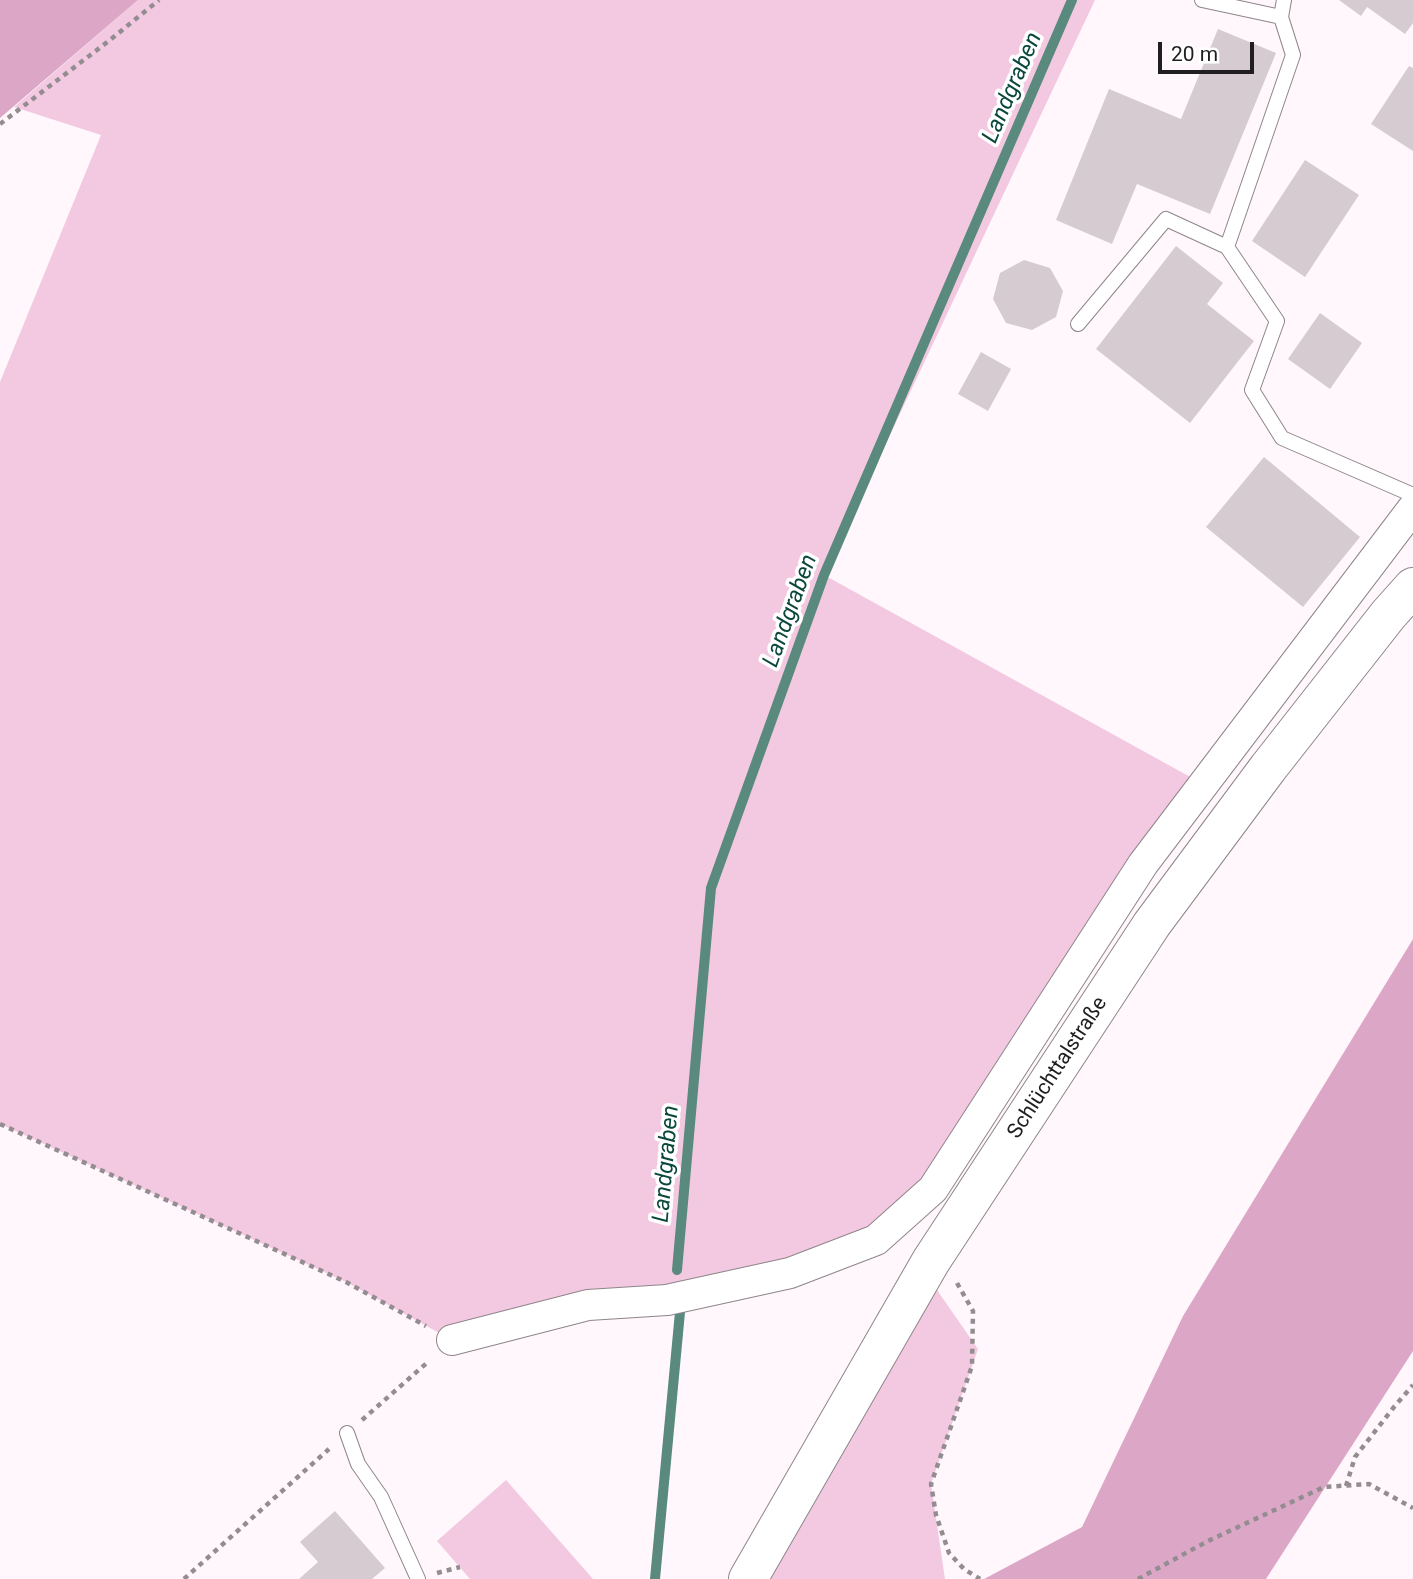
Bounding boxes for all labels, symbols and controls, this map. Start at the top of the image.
scale bar [1161,28,1257,72]
water label: Landgraben [977,29,1049,147]
text: 20 m [1171,42,1218,66]
water label: Landgraben [758,551,824,671]
street label: Schlüchttalstraße [1003,992,1113,1144]
water label: Landgraben [648,1104,686,1224]

